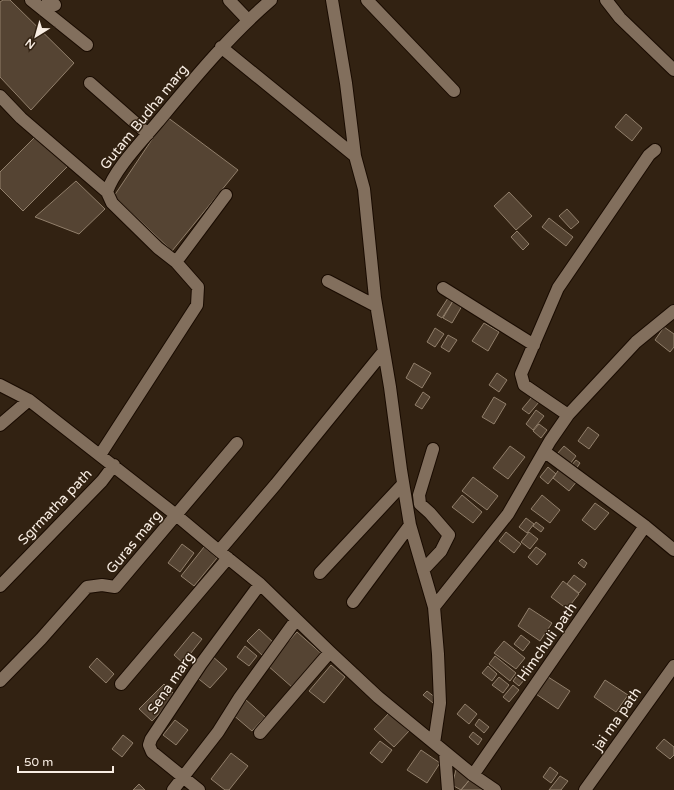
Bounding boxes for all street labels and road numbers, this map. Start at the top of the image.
street label: Gutam Budha marg [96,61,192,173]
street label: Sgrmatha path [14,465,96,549]
street label: Guras marg [103,507,165,577]
street label: Himchuli path [514,599,580,685]
street label: Sena marg [144,649,198,717]
street label: jai ma path [588,684,645,755]

